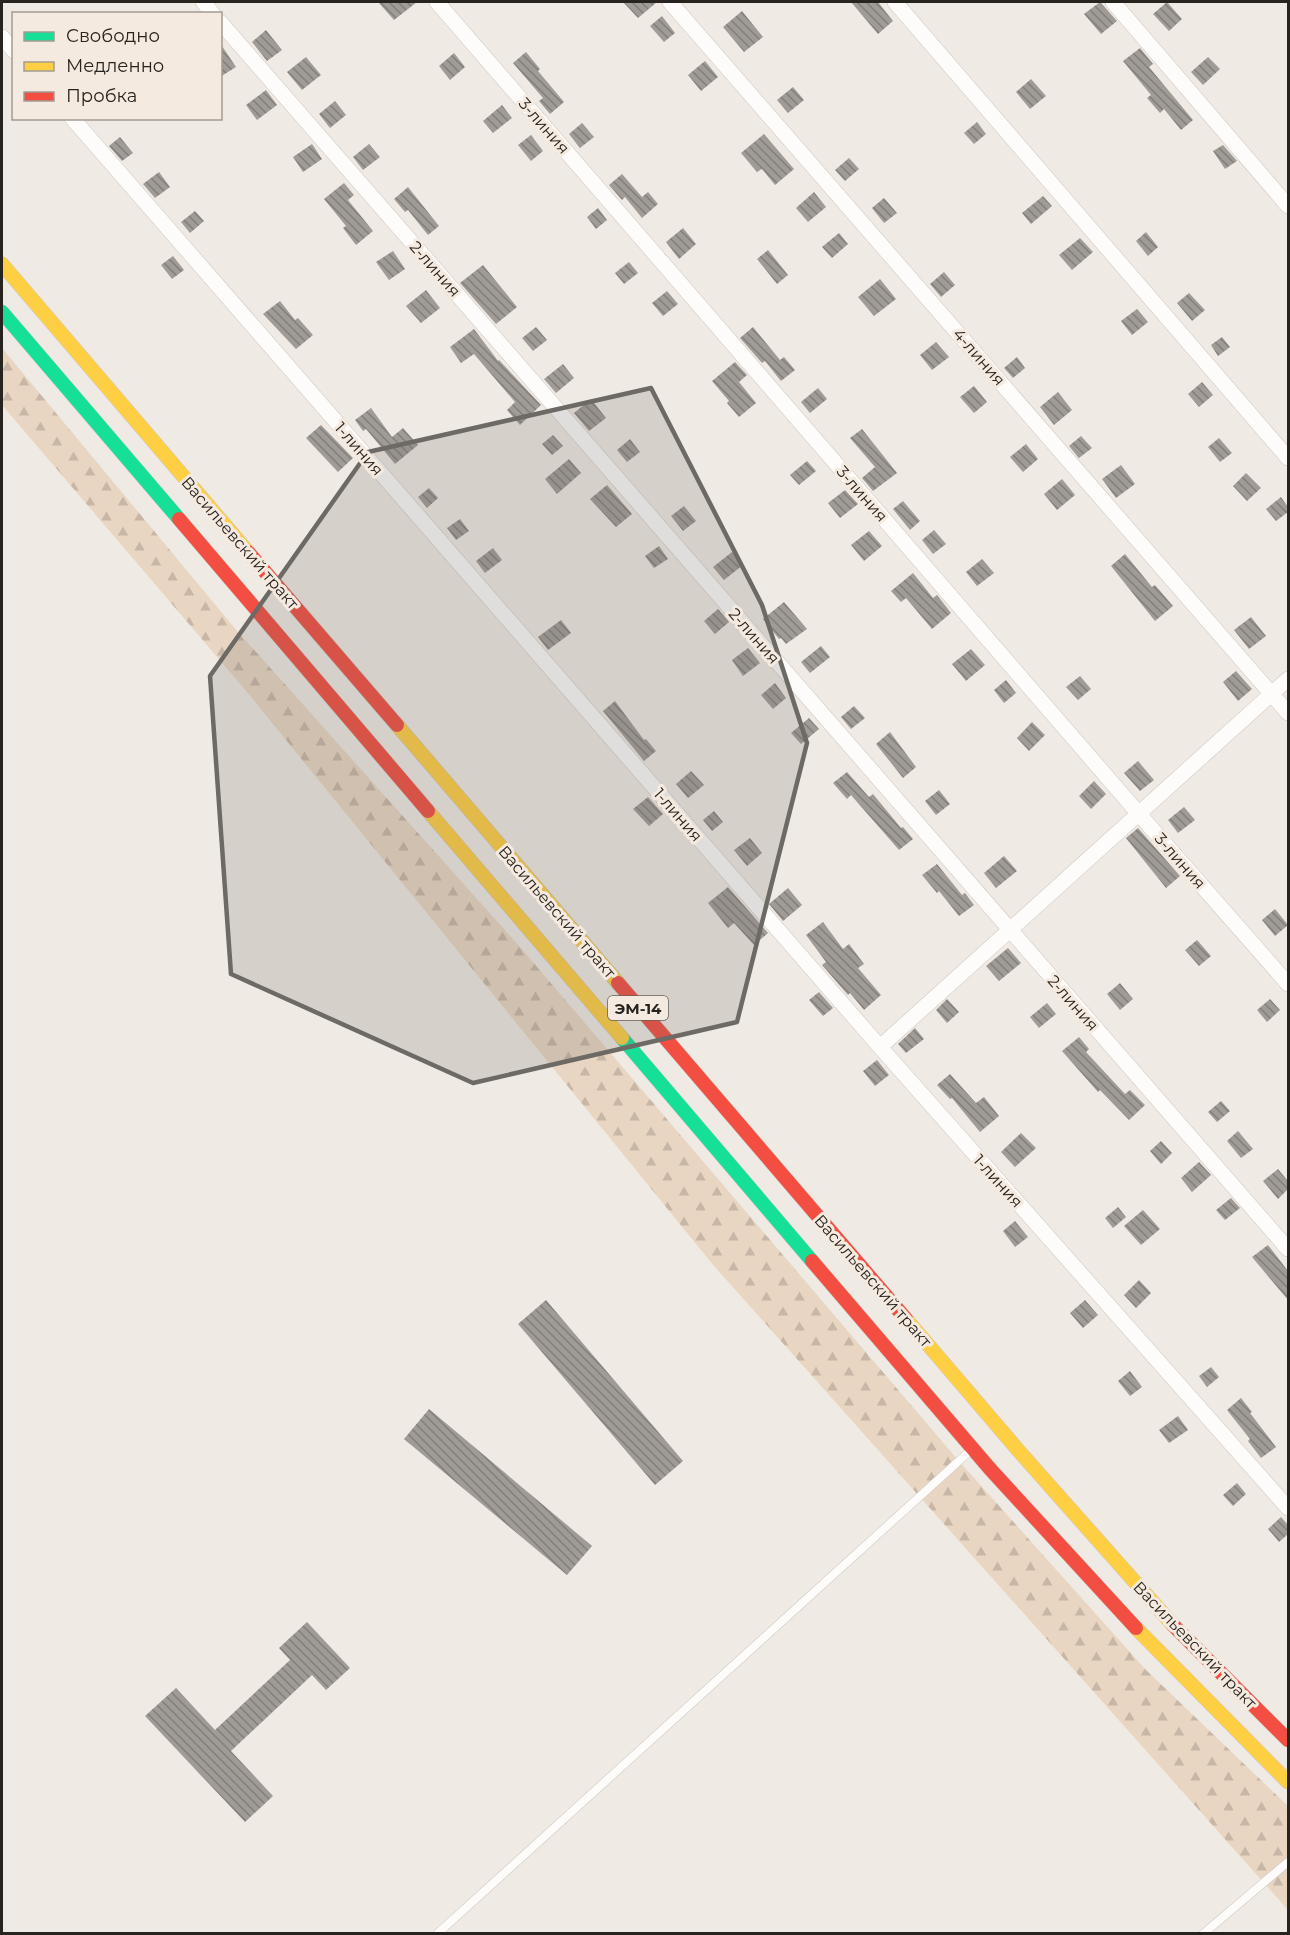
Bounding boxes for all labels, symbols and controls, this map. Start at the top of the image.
legend [12,12,222,120]
text: Свободно [66,25,160,47]
text: Медленно [66,55,164,77]
text: Пробка [66,85,137,107]
street label: 3-линия [515,94,573,158]
street label: 2-линия [406,237,464,301]
street label: 4-линия [949,325,1009,389]
street label: 1-линия [331,418,387,480]
street label: 3-линия [833,462,891,526]
street label: Васильевский тракт [177,473,303,613]
street label: 2-линия [725,604,783,668]
street label: 1-линия [650,784,706,846]
street label: 3-линия [1151,829,1209,893]
street label: Васильевский тракт [494,842,620,982]
street label: 2-линия [1044,971,1102,1035]
road number: ЭМ-14 [608,996,668,1020]
street label: 1-линия [969,1151,1027,1211]
street label: Васильевский тракт [810,1211,936,1351]
street label: Васильевский тракт [1129,1578,1261,1713]

